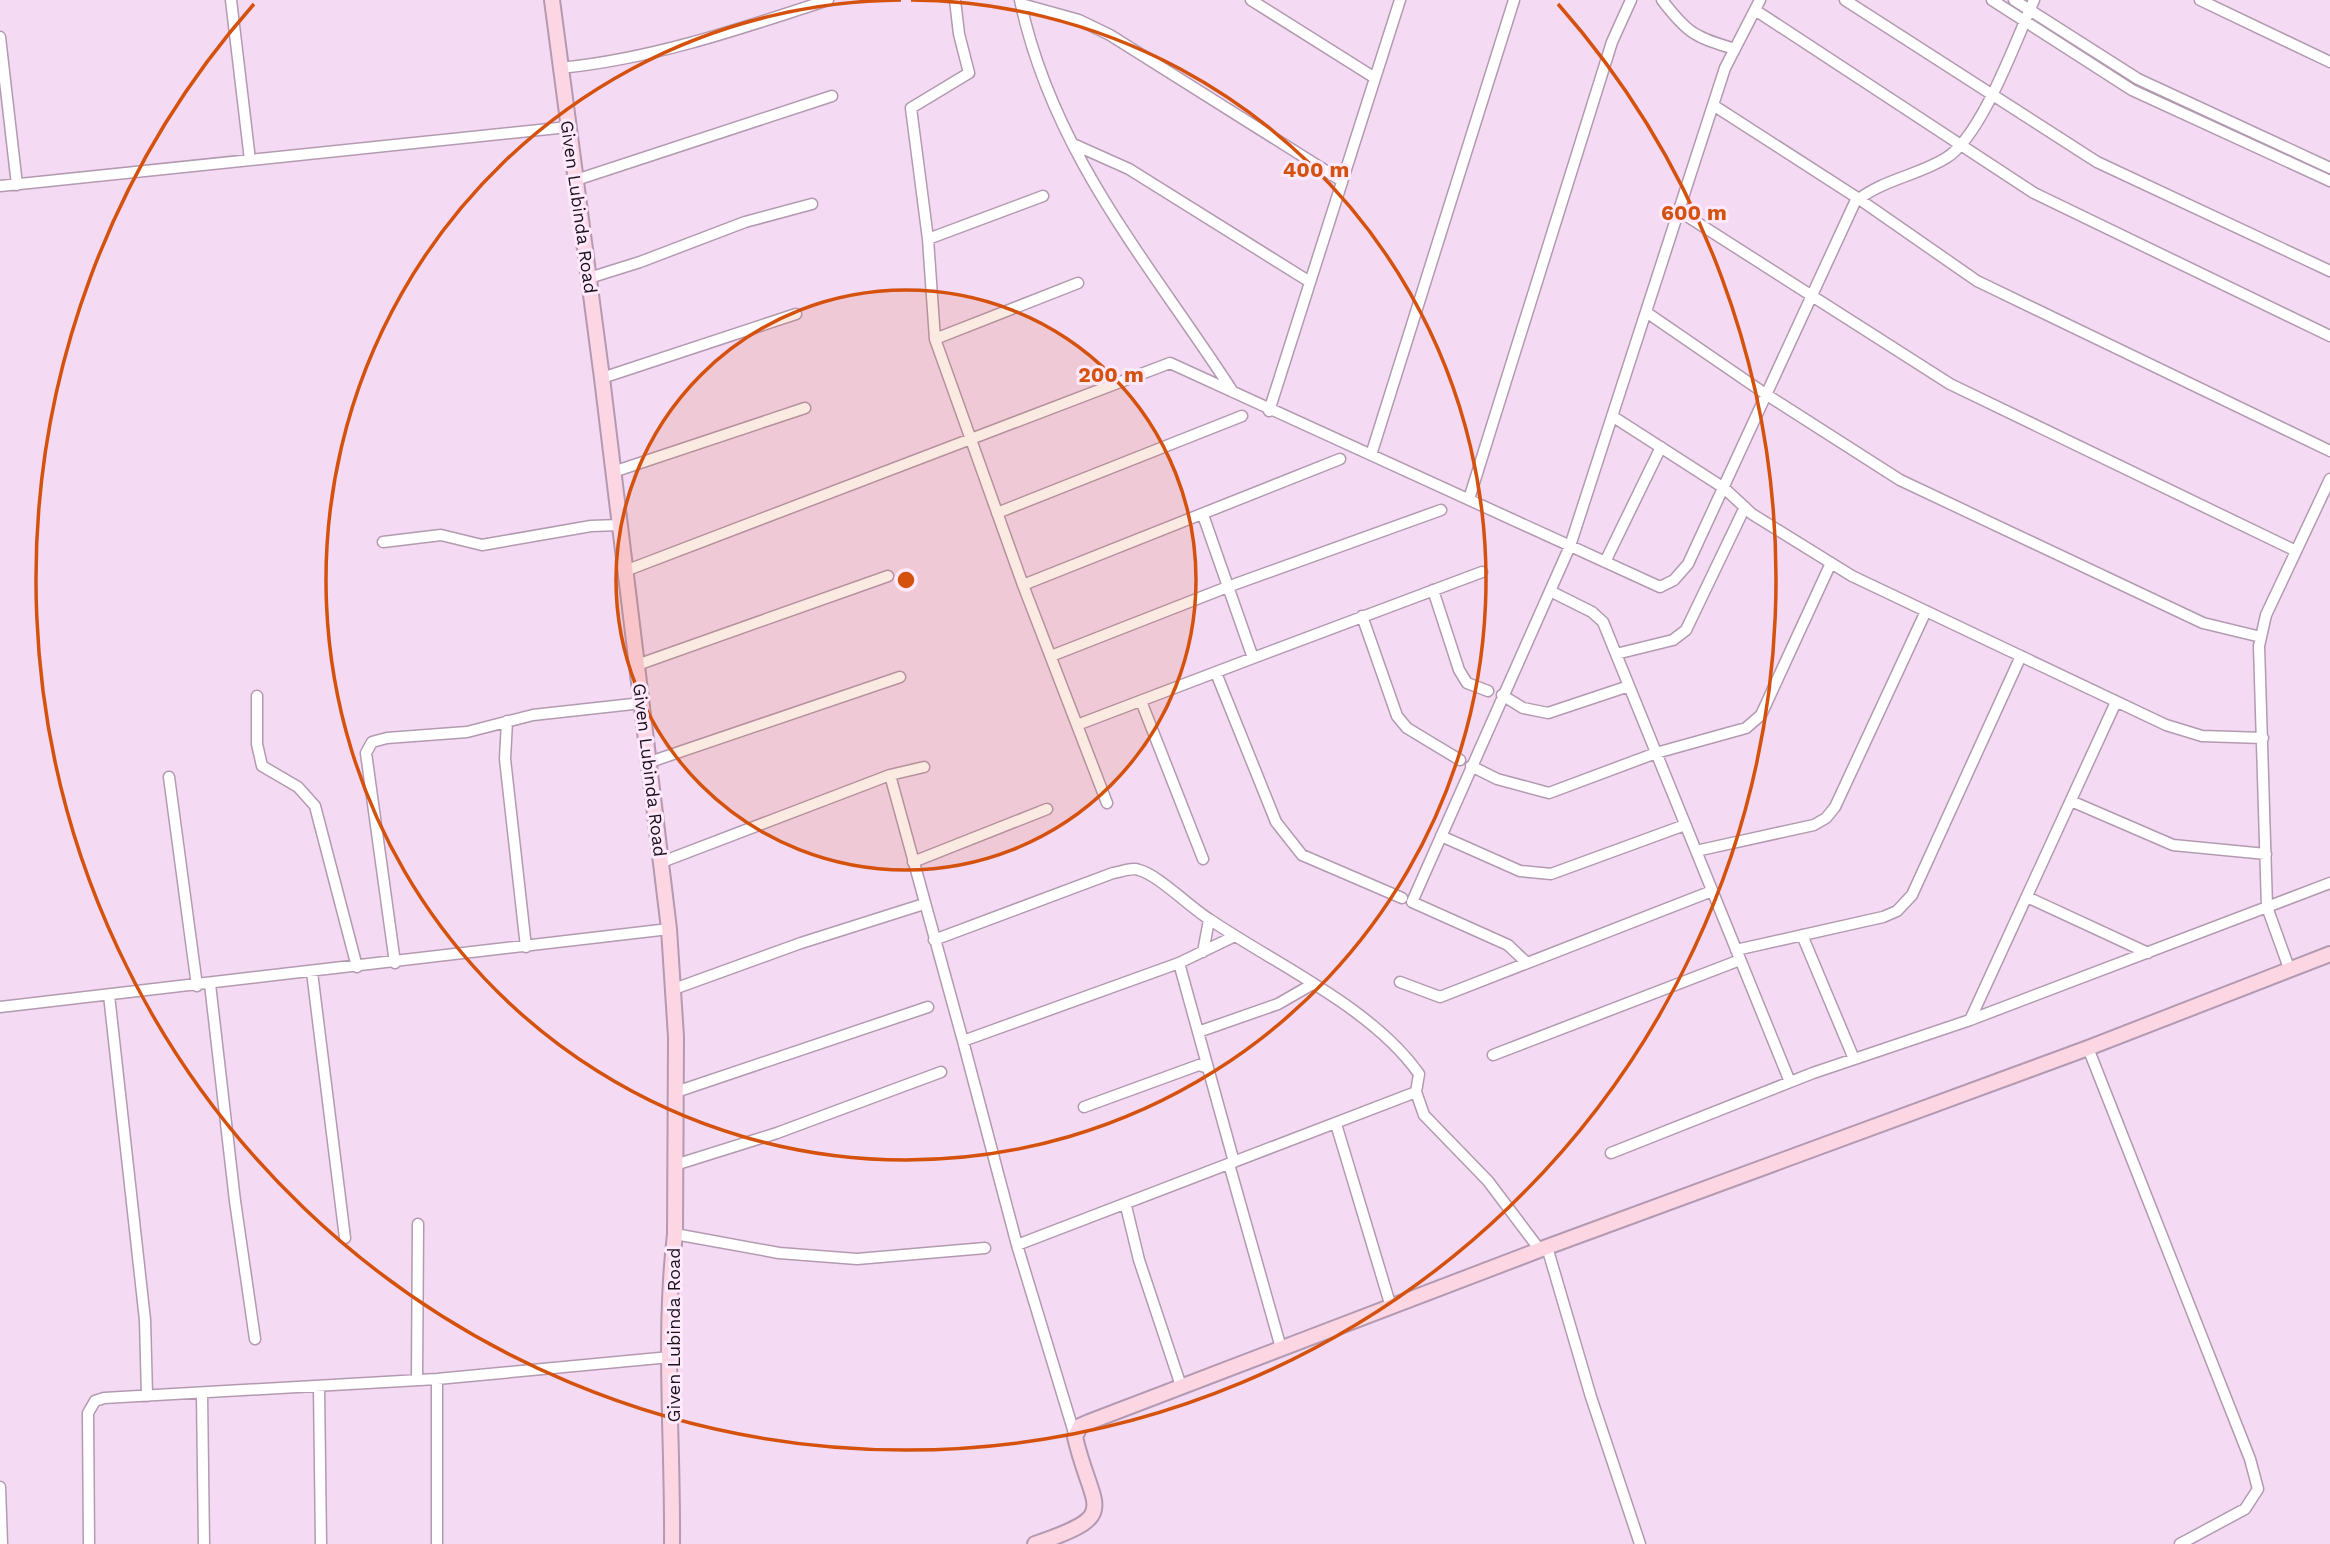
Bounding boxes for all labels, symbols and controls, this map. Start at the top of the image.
street label: Given Lubinda Road [556,119,602,295]
text: 400 m [1283,157,1349,182]
text: 600 m [1661,200,1727,225]
text: 200 m [1078,362,1144,387]
centre of rings [894,568,918,592]
street label: Given Lubinda Road [629,682,671,858]
street label: Given Lubinda Road [663,1248,684,1422]

